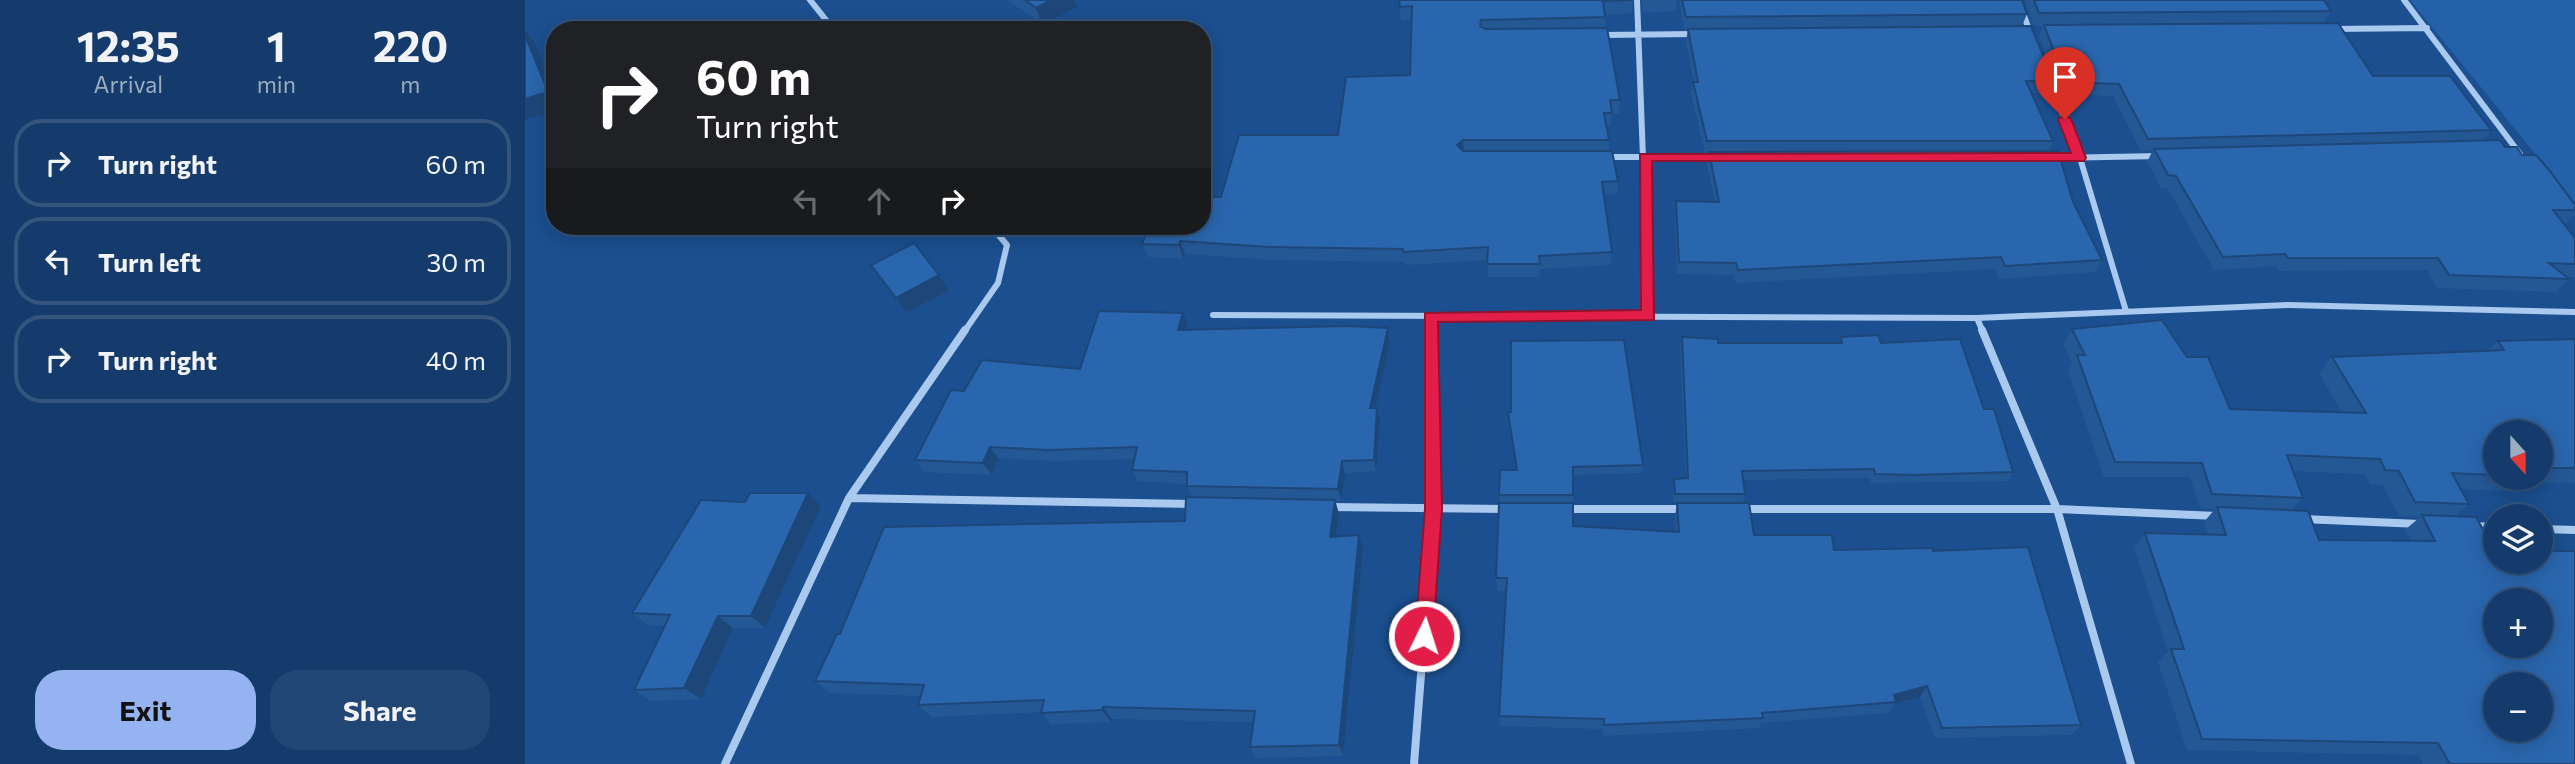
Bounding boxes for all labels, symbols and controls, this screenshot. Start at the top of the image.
text: 12:35 [77,19,180,71]
text: 1 [267,19,286,71]
text: 220 [373,19,448,71]
text: 60 m [696,45,811,105]
pin [2035,47,2095,119]
icon: right [581,49,672,140]
icon: arrive [2046,58,2084,96]
text: Arrival [94,70,163,98]
text: min [257,70,296,98]
text: m [400,70,420,98]
text: Turn right [696,105,839,145]
icon: right [39,144,77,182]
text: Turn right [98,148,217,179]
text: 60 m [426,148,486,179]
icon: left [787,182,825,220]
icon: ahead [860,182,898,220]
icon: right [933,182,971,220]
icon: left [39,242,77,280]
text: Turn left [98,246,201,277]
text: 30 m [427,246,486,277]
icon: right [39,340,77,378]
text: Turn right [98,344,217,375]
text: 40 m [426,344,486,375]
north arrow [2483,420,2553,490]
map controls [2483,420,2553,742]
button: layers [2483,504,2553,574]
button: + [2483,588,2553,658]
position arrow [1387,599,1461,673]
button: Exit [35,670,256,750]
button: Share [270,670,490,750]
button: − [2483,672,2553,742]

